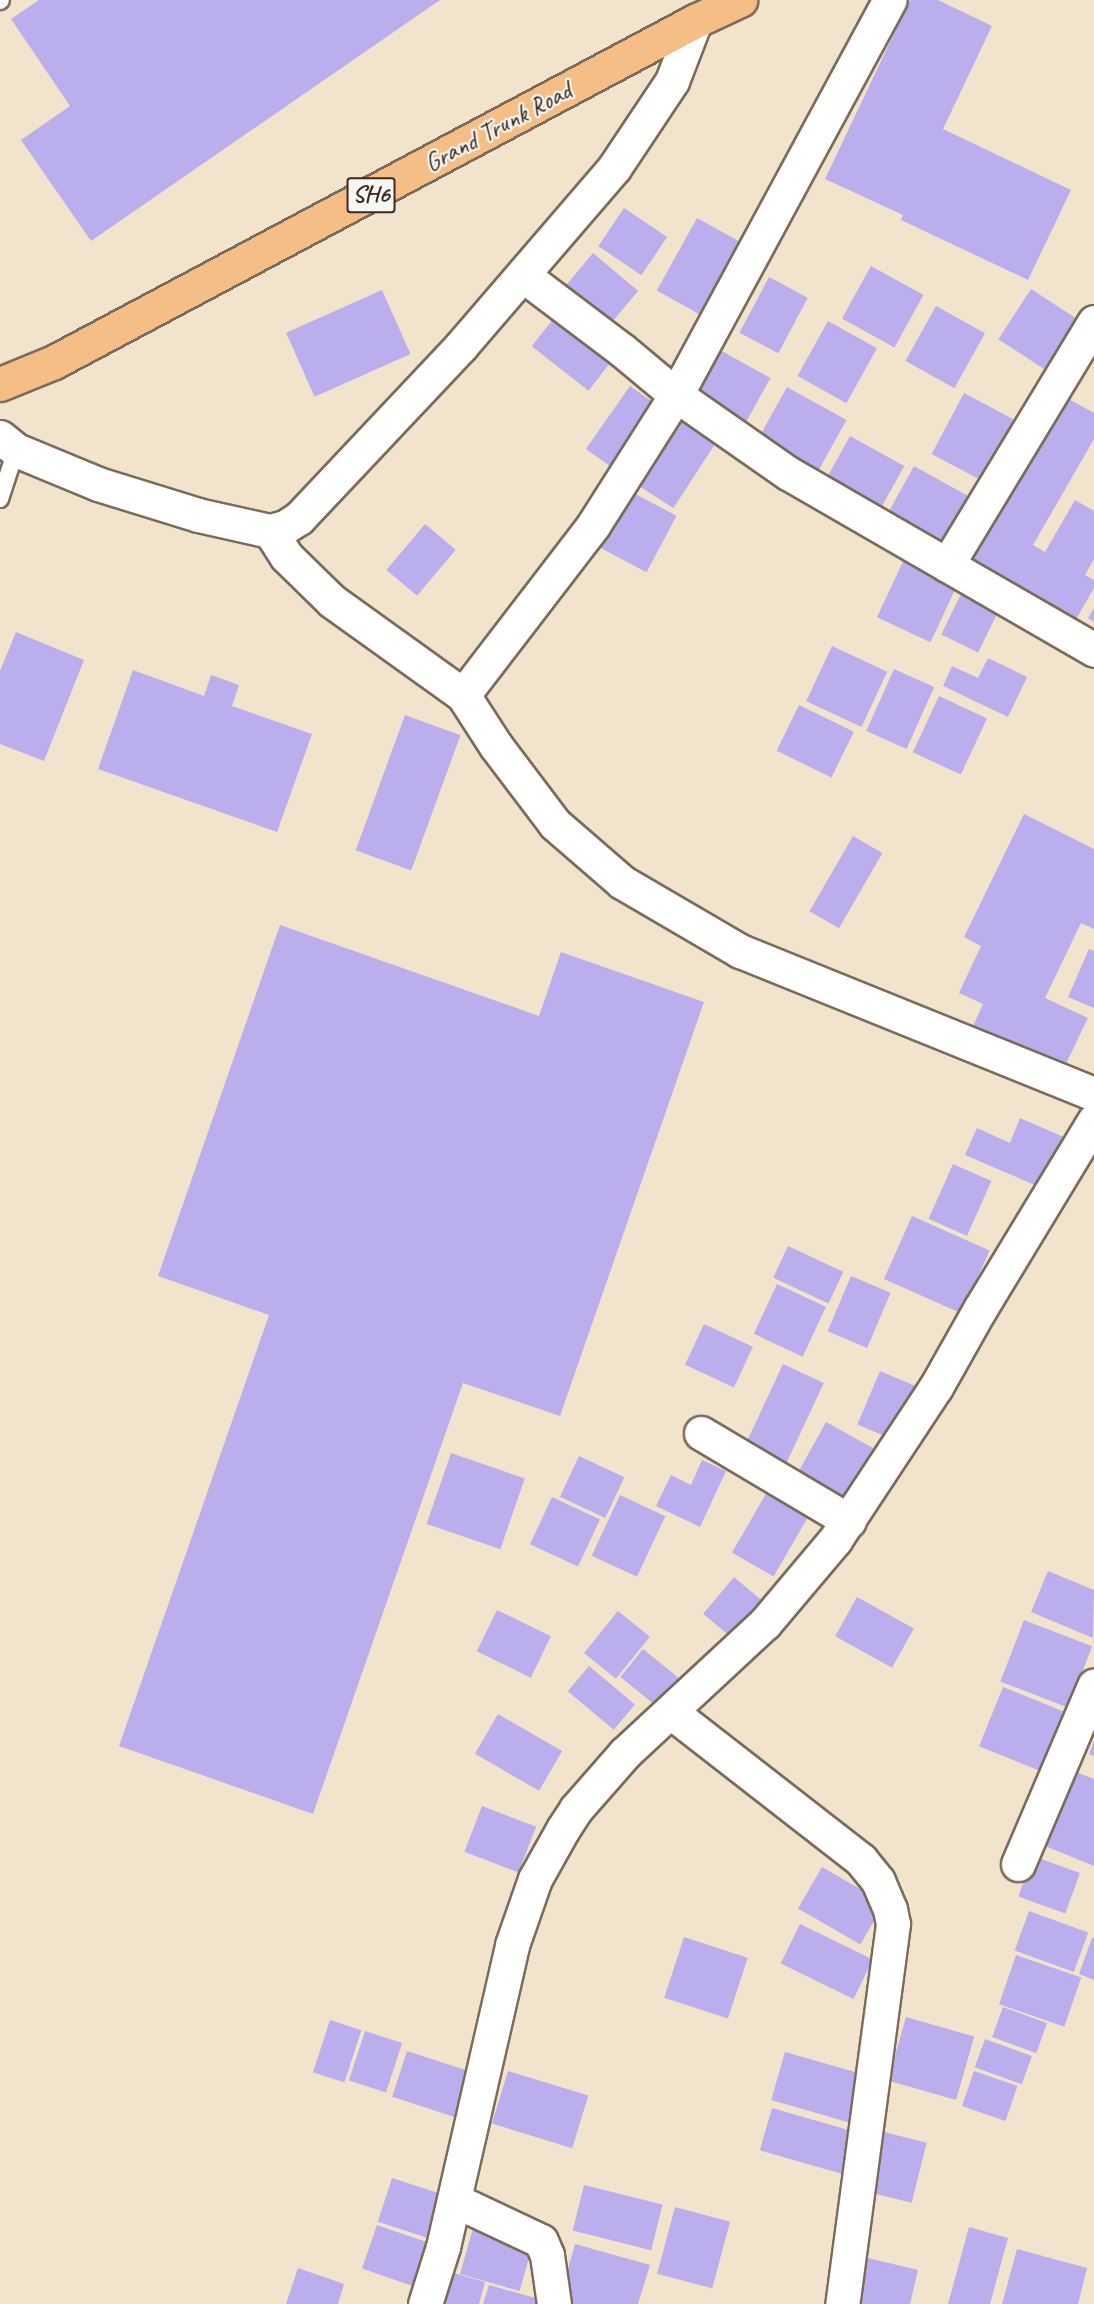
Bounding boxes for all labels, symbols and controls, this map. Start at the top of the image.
street label: Grand Trunk Road [419,75,577,179]
road number: SH6 [346,174,397,216]

